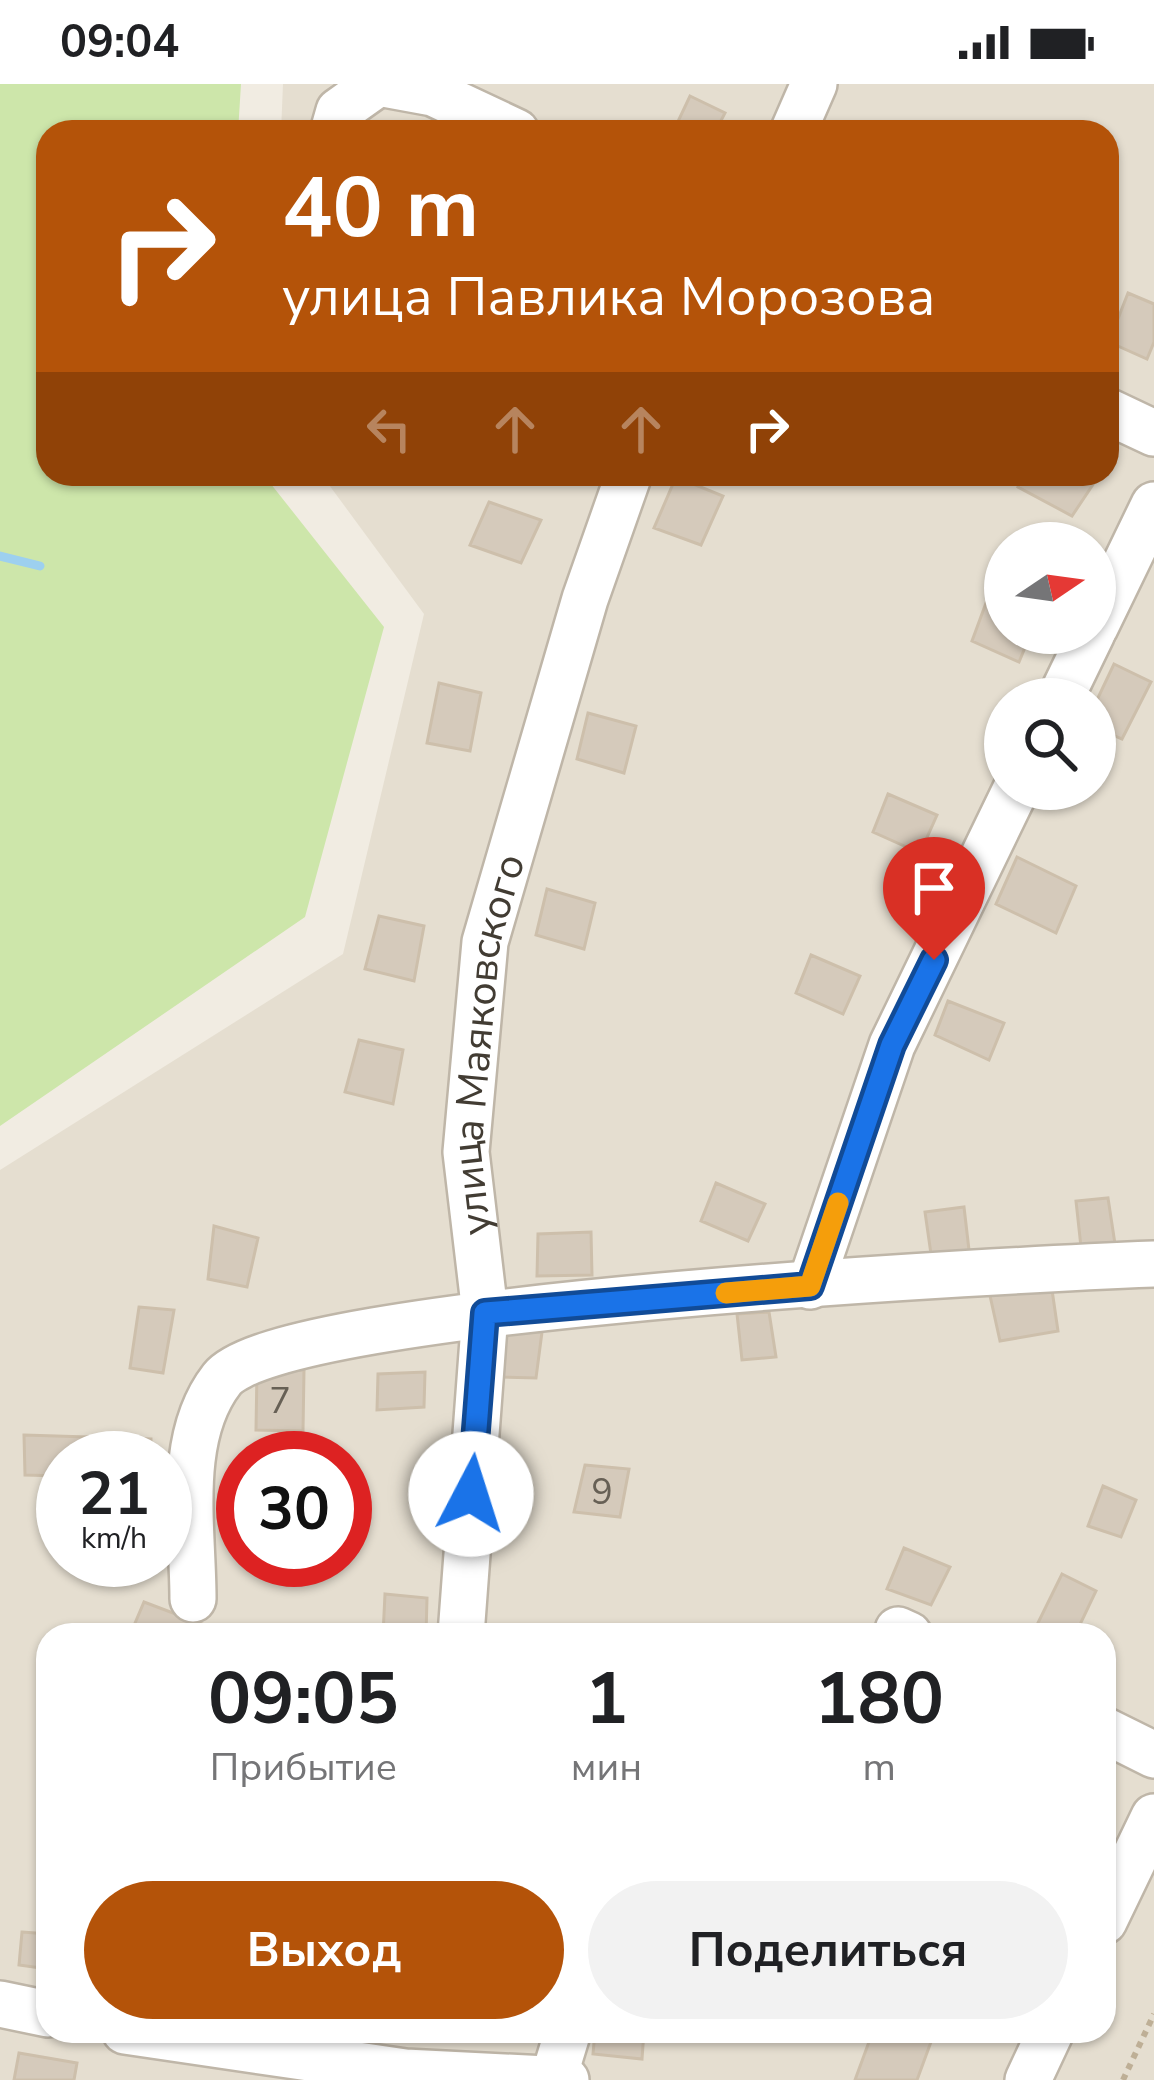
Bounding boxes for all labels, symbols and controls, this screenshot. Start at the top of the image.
text: 09:04 [60,12,179,73]
text: 40 m [282,151,479,266]
icon: right [84,168,240,324]
text: улица Павлика Морозова [282,260,935,334]
icon: left [356,396,422,462]
icon: ahead [482,396,548,462]
icon: ahead [608,396,674,462]
icon: right [734,396,800,462]
north arrow [984,522,1116,654]
map controls [984,522,1116,810]
button: search [984,678,1116,810]
pin [883,837,985,960]
street label: улица Маяковского [438,847,539,1239]
icon: arrive [901,855,967,921]
house number: 7 [269,1377,291,1426]
speed limit sign: 30 [216,1431,372,1587]
position arrow [408,1431,534,1557]
text: 21 [78,1453,150,1535]
house number: 9 [591,1468,613,1517]
text: km/h [81,1518,147,1559]
text: 09:05 [208,1650,399,1748]
text: 1 [585,1650,628,1748]
text: 180 [814,1650,944,1748]
text: Прибытие [210,1741,397,1794]
text: мин [571,1741,642,1794]
text: m [862,1741,896,1794]
button: Выход [84,1881,564,2019]
button: Поделиться [588,1881,1068,2019]

